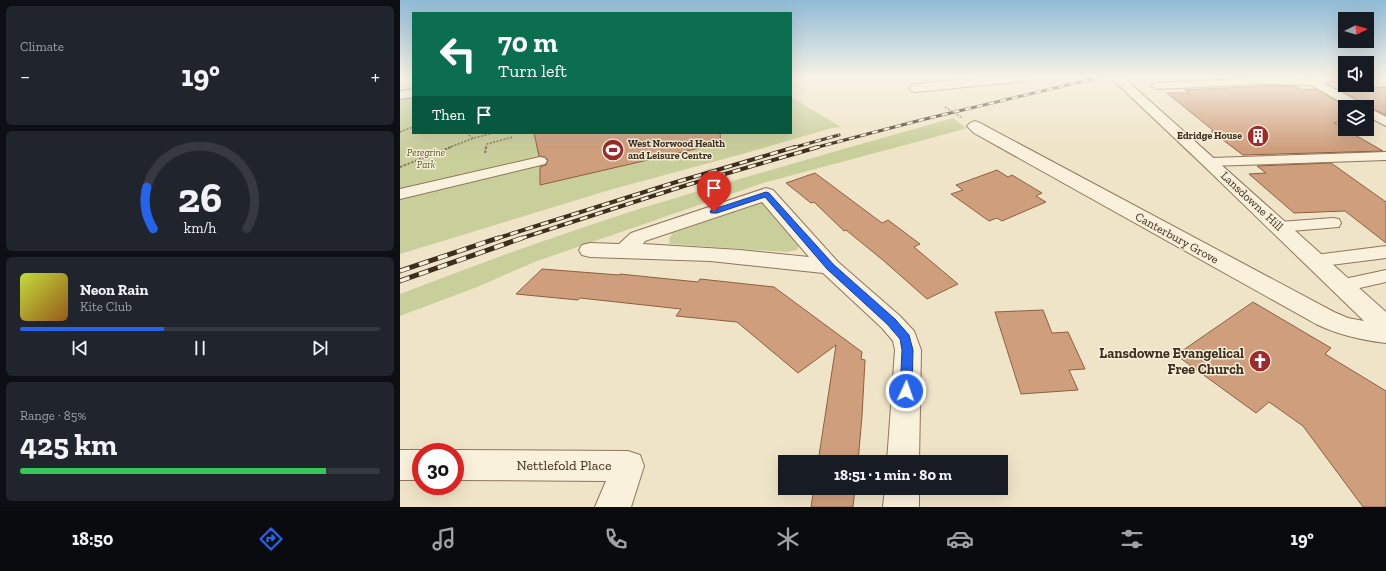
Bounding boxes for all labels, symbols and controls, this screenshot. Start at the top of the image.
north arrow [1338,12,1374,48]
map controls [1338,12,1374,136]
text: 70 m [498,26,558,59]
icon: left [432,28,484,80]
text: Climate [20,39,64,54]
button: sound [1338,56,1374,92]
text: 19° [181,58,220,94]
text: Turn left [498,60,567,82]
text: − [20,63,30,90]
text: + [371,63,380,90]
button: layers [1338,100,1374,136]
icon: arrive [473,104,495,126]
text: Then [432,106,465,124]
building icon: Edridge House [1245,123,1271,149]
place label: Edridge House [1177,130,1242,142]
sports icon: West Norwood Health and Leisure Centre [600,137,626,163]
place label: West Norwood Health and Leisure Centre [628,138,725,162]
park label: Peregrine Park [407,147,445,171]
street label: Lansdowne Hill [1218,168,1286,234]
pin [697,171,731,212]
text: 26 [178,173,222,223]
icon: arrive [703,177,725,199]
street label: Canterbury Grove [1133,209,1221,267]
text: km/h [184,219,216,236]
text: Neon Rain [80,281,148,299]
text: Kite Club [80,299,132,314]
icon: previous [69,337,91,359]
icon: pause [189,337,211,359]
icon: next [309,337,331,359]
place label: Lansdowne Evangelical Free Church [1099,345,1244,378]
church icon: Lansdowne Evangelical Free Church [1247,348,1273,374]
position arrow [885,370,927,412]
text: Range · 85% [20,408,86,423]
text: 425 km [20,427,117,463]
speed limit sign: 30 [412,443,464,495]
street label: Nettlefold Place [516,457,612,474]
text: 18:51 · 1 min · 80 m [834,466,952,484]
icon: directions [257,525,285,553]
icon: music [430,525,458,553]
icon: phone [602,525,630,553]
icon: climate [774,525,802,553]
icon: car [946,525,974,553]
icon: filters [1118,525,1146,553]
text: 18:50 [72,528,113,550]
text: 19° [1291,528,1314,550]

